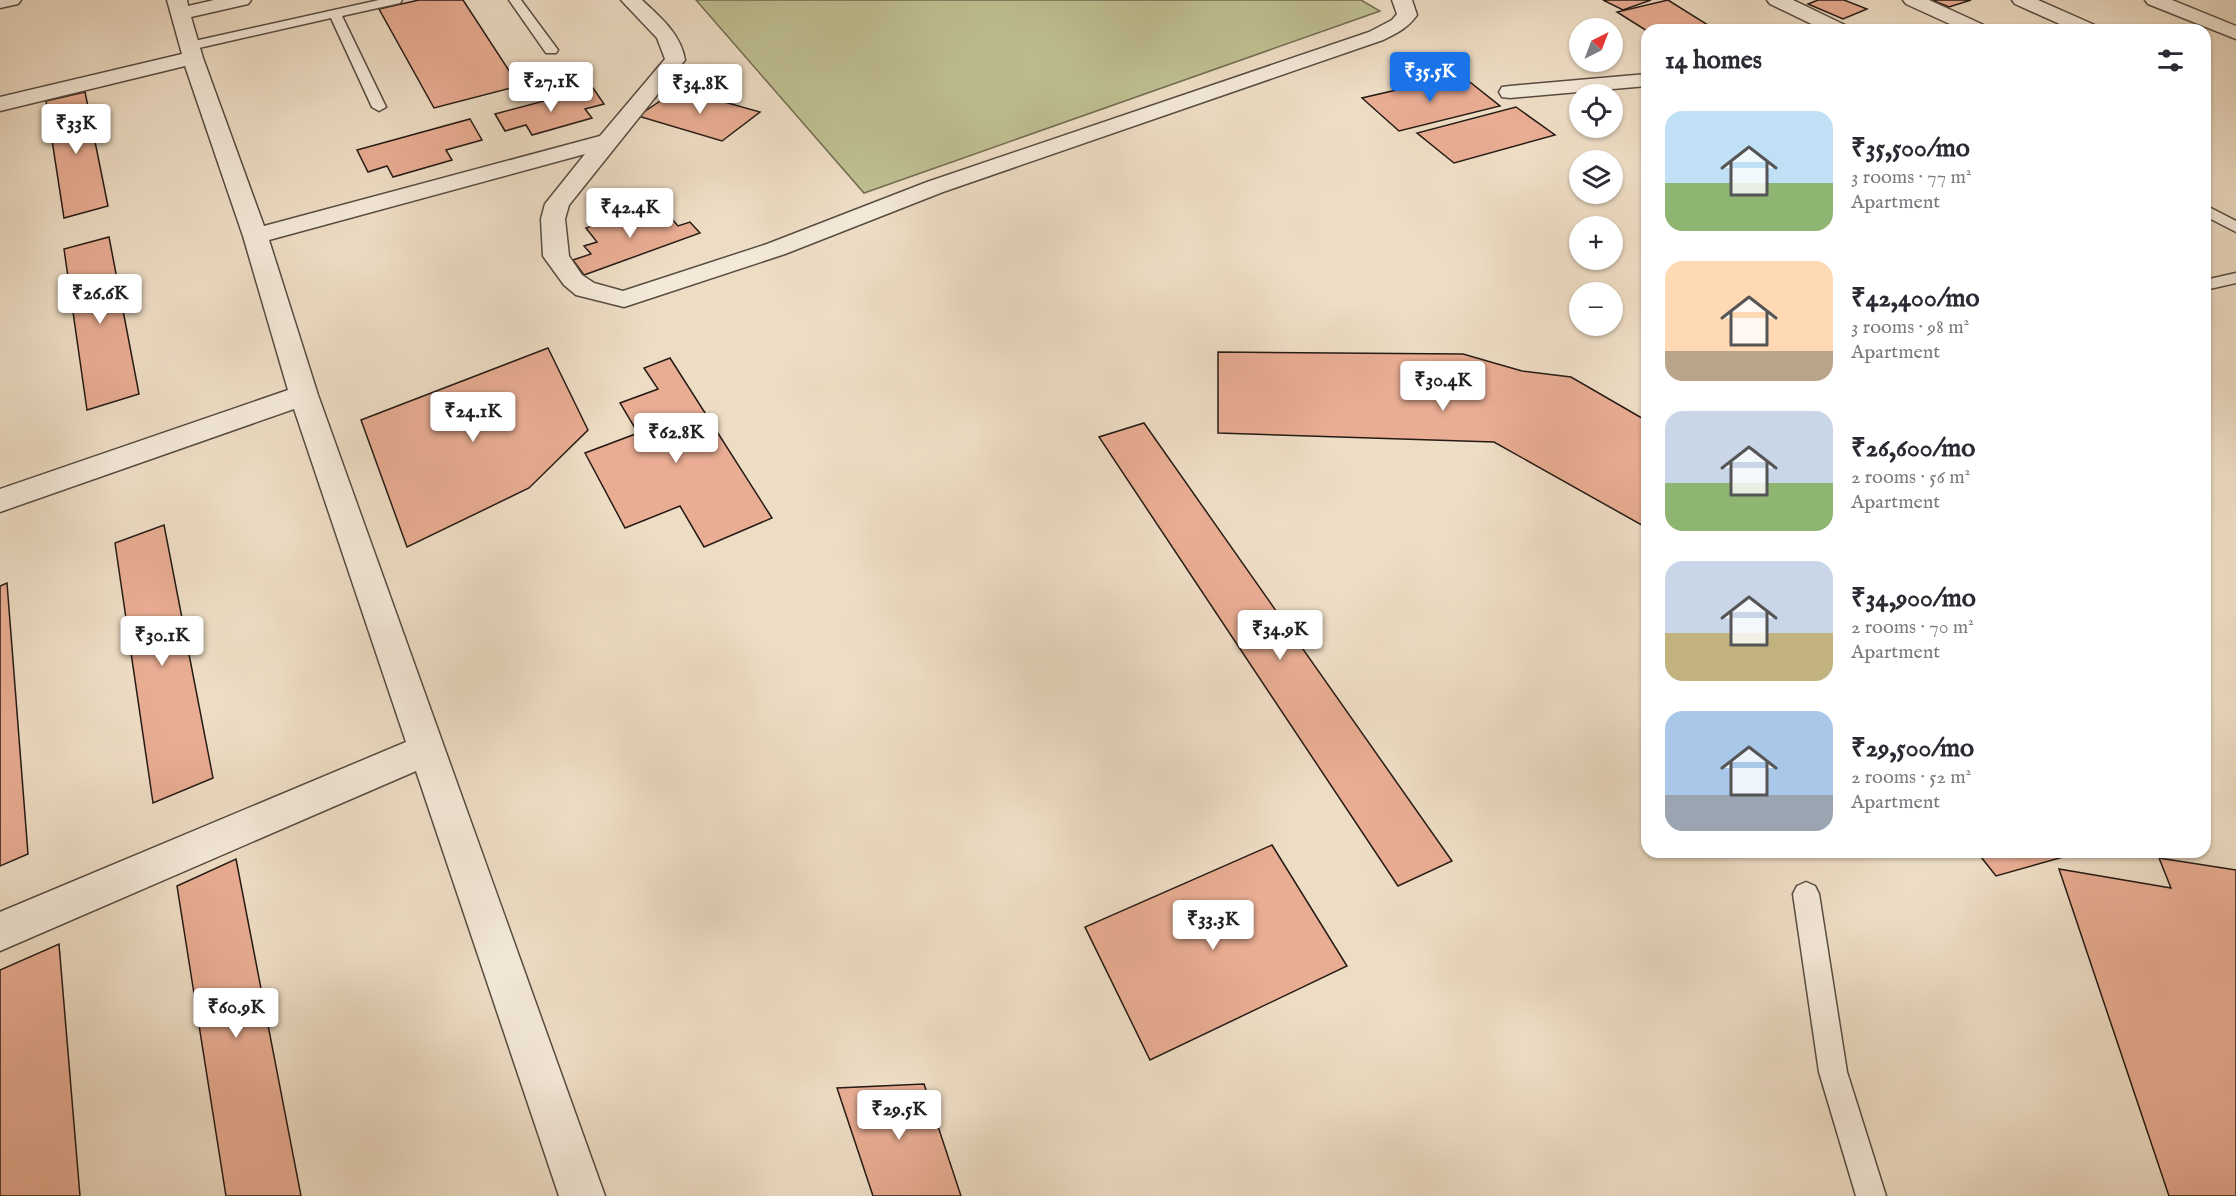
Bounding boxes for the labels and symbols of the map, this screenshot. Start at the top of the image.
north arrow [1569,18,1623,72]
pin: ₹35.5K [1381,52,1479,103]
pin: ₹27.1K [502,62,600,113]
pin: ₹34.8K [651,64,749,115]
pin: ₹33K [40,104,112,155]
pin: ₹42.4K [581,188,679,239]
pin: ₹26.6K [51,274,149,325]
pin: ₹30.4K [1394,361,1492,412]
pin: ₹24.1K [424,392,522,443]
pin: ₹62.8K [627,413,725,464]
pin: ₹34.9K [1231,610,1329,661]
pin: ₹30.1K [113,616,211,667]
pin: ₹33.3K [1164,900,1262,951]
pin: ₹60.9K [187,988,285,1039]
pin: ₹29.5K [850,1090,948,1141]

